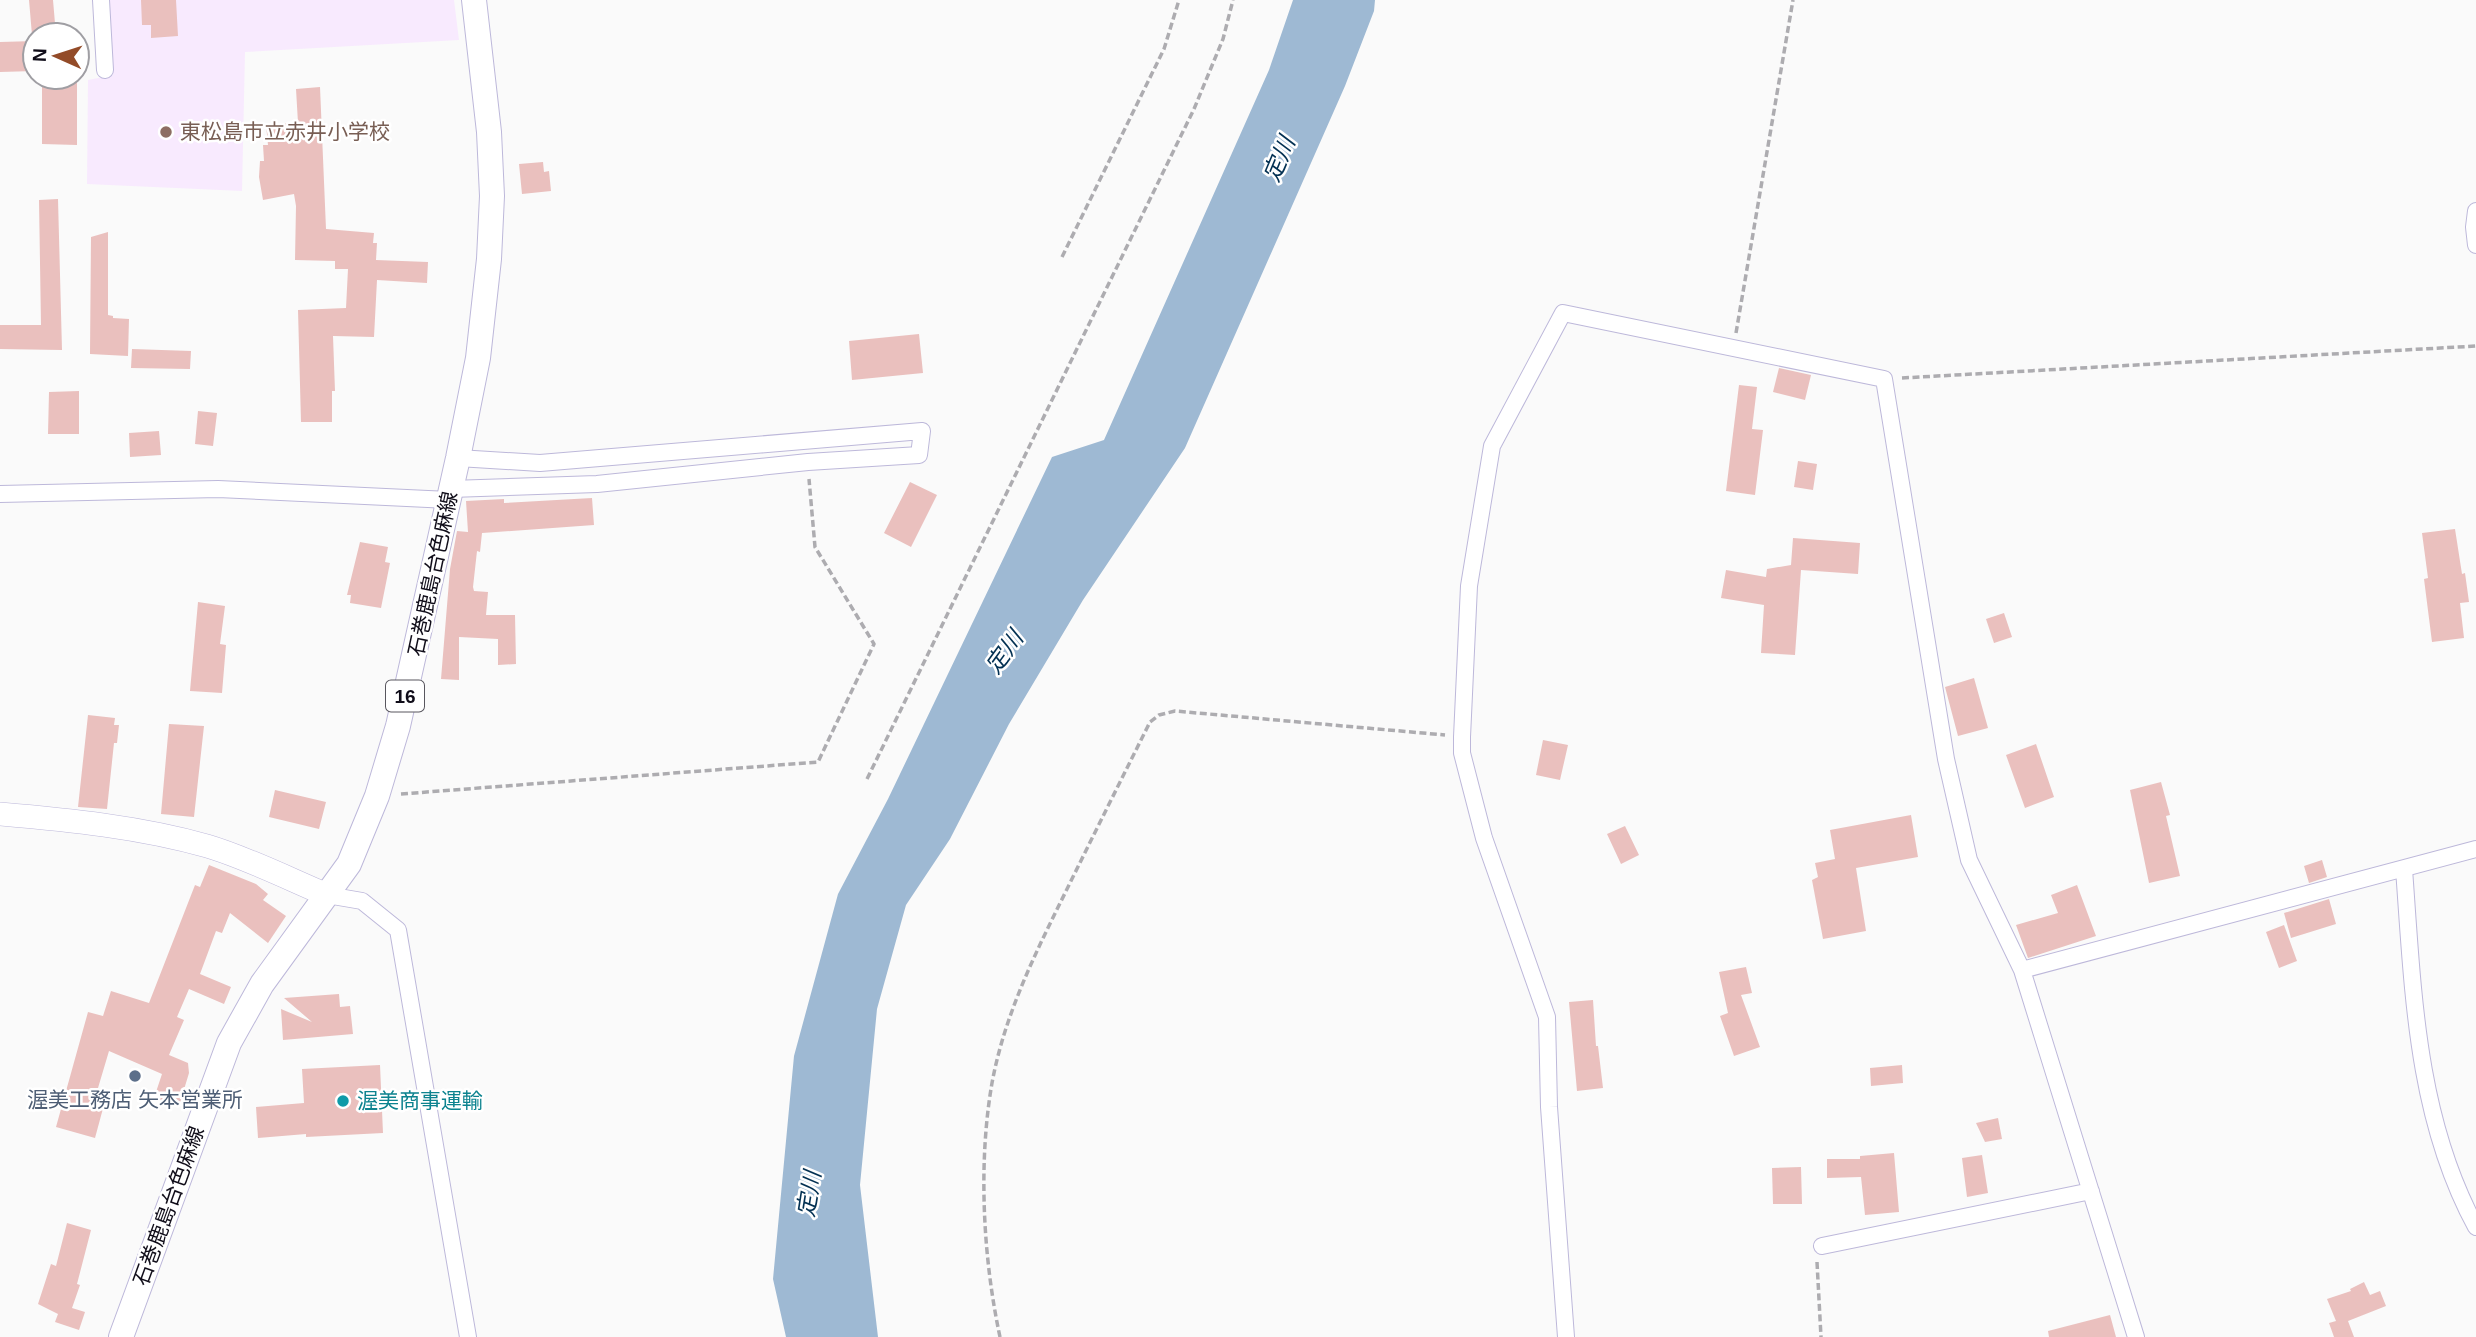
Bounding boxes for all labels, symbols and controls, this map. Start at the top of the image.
north arrow [21,21,91,91]
text: N [29,48,50,63]
place label: 東松島市立赤井小学校 [180,120,390,143]
marker: 東松島市立赤井小学校 [158,124,174,140]
water label: 定川 [1258,130,1301,185]
street label: 石巻鹿島台色麻線 [404,489,461,658]
water label: 定川 [980,623,1030,678]
road number: 16 [386,680,424,712]
marker: 渥美工務店 矢本営業所 [127,1068,143,1084]
place label: 渥美工務店 矢本営業所 [27,1088,243,1111]
place label: 渥美商事運輸 [357,1089,483,1112]
marker: 渥美商事運輸 [335,1093,351,1109]
street label: 石巻鹿島台色麻線 [129,1123,208,1289]
water label: 定川 [793,1166,826,1219]

